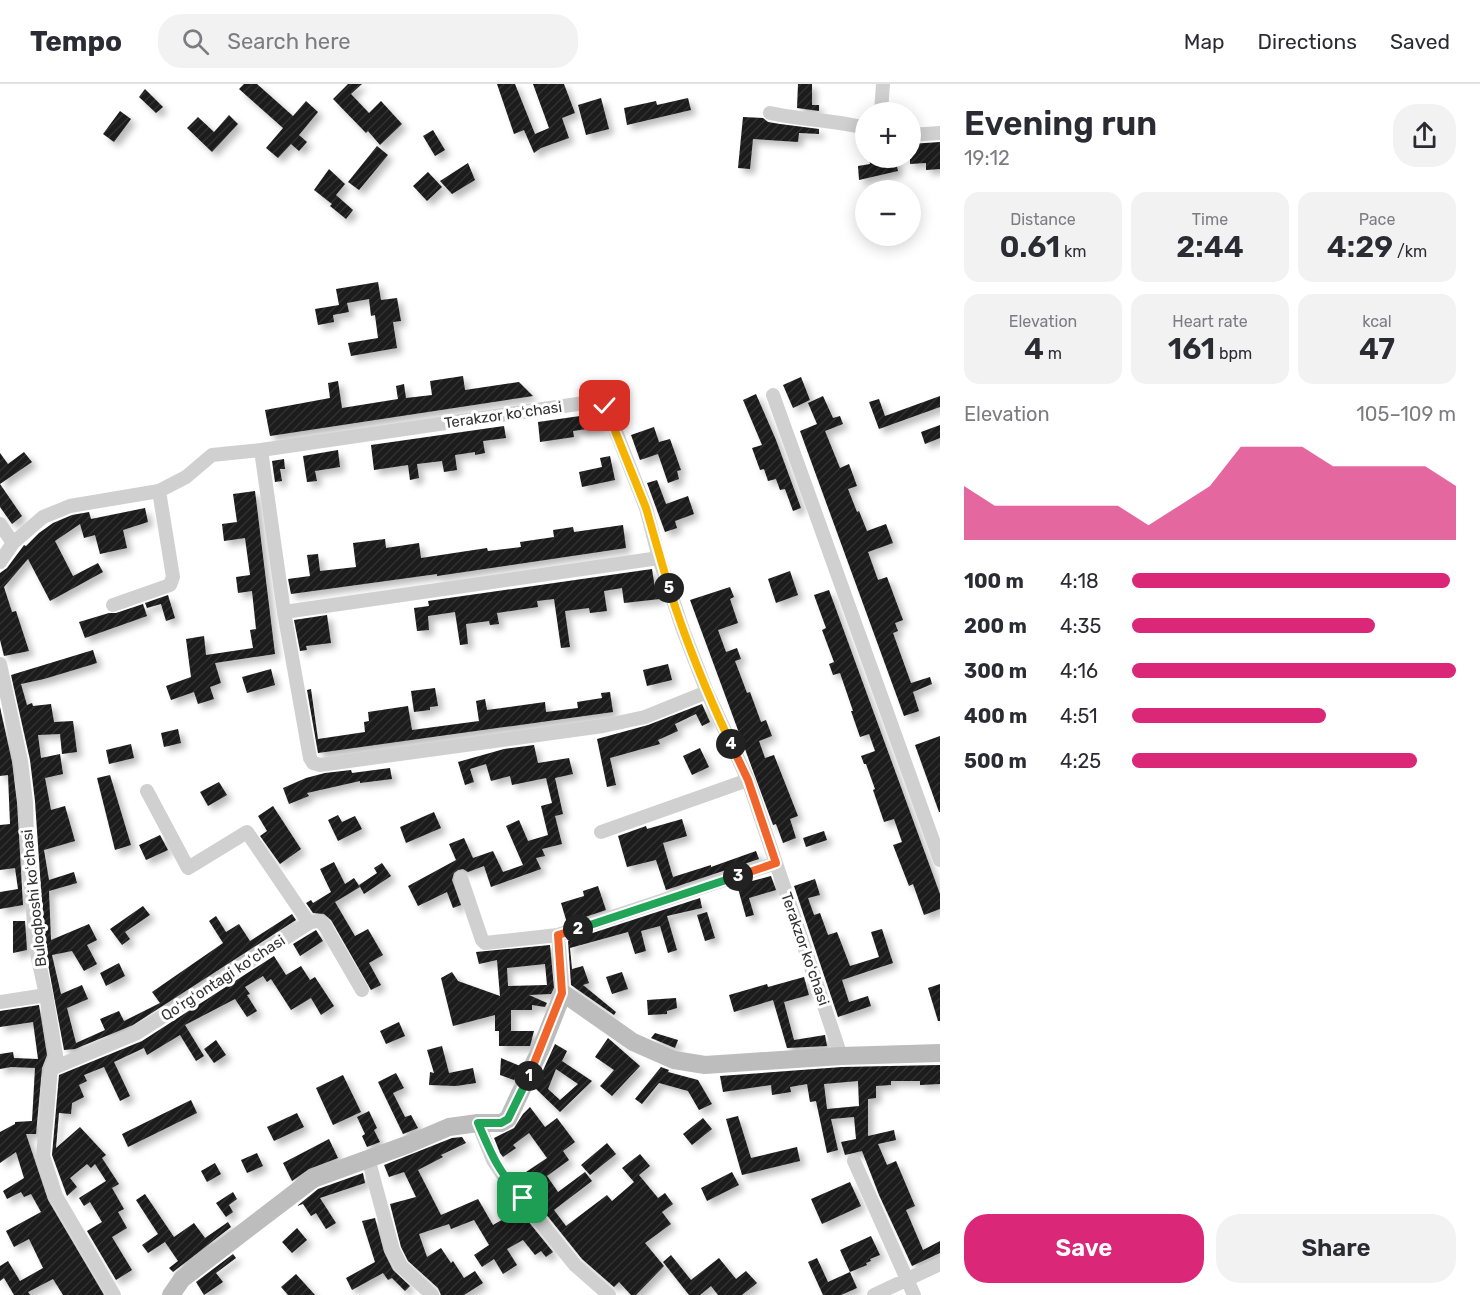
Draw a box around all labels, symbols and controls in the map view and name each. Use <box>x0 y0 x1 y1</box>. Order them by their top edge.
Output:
search box <box>158 14 578 68</box>
text: Tempo <box>30 25 122 58</box>
icon: search <box>179 25 212 58</box>
text: Search here <box>227 28 351 55</box>
text: Map <box>1184 29 1225 54</box>
text: Directions <box>1258 29 1357 54</box>
text: Saved <box>1390 29 1450 54</box>
map controls <box>855 102 921 246</box>
button: + <box>855 102 921 168</box>
text: Evening run <box>964 104 1157 143</box>
button: share <box>1393 104 1456 167</box>
text: 19:12 <box>964 146 1010 170</box>
button: − <box>855 180 921 246</box>
text: Distance <box>1010 210 1076 229</box>
text: Time <box>1192 210 1228 229</box>
text: Pace <box>1359 210 1395 229</box>
text: 0.61 <box>999 229 1060 265</box>
text: 2:44 <box>1176 229 1244 265</box>
text: 4:29 <box>1327 229 1393 265</box>
text: km <box>1060 242 1087 261</box>
text: /km <box>1393 242 1427 261</box>
text: Elevation <box>1009 312 1077 331</box>
text: Heart rate <box>1172 312 1248 331</box>
text: kcal <box>1362 312 1392 331</box>
text: 4 <box>1024 331 1044 367</box>
text: 161 <box>1168 331 1215 367</box>
text: 47 <box>1359 331 1395 367</box>
text: m <box>1044 344 1062 363</box>
text: bpm <box>1215 344 1252 363</box>
pin <box>579 380 630 431</box>
icon: check <box>588 389 621 422</box>
street label: Terakzor koʻchasi <box>443 398 563 432</box>
text: Elevation <box>964 402 1050 426</box>
text: 105–109 m <box>1356 402 1456 426</box>
text: 100 m <box>964 569 1024 593</box>
text: 4:18 <box>1060 569 1099 593</box>
pin: 5 <box>654 573 684 603</box>
text: 5 <box>664 578 674 597</box>
text: 200 m <box>964 614 1027 638</box>
text: 4:35 <box>1060 614 1101 638</box>
text: 300 m <box>964 659 1027 683</box>
text: 4:16 <box>1060 659 1098 683</box>
text: 400 m <box>964 704 1027 728</box>
text: 4:51 <box>1060 704 1098 728</box>
pin: 4 <box>716 729 746 759</box>
text: 4 <box>726 734 736 753</box>
text: 500 m <box>964 749 1027 773</box>
text: 4:25 <box>1060 749 1101 773</box>
street label: Buloqboshi koʻchasi <box>18 828 50 968</box>
pin: 3 <box>723 861 753 891</box>
text: 3 <box>733 866 743 885</box>
street label: Terakzor koʻchasi <box>777 890 833 1008</box>
pin: 2 <box>563 914 593 944</box>
text: 2 <box>573 919 583 938</box>
street label: Qoʻrgʻontagi koʻchasi <box>158 931 288 1025</box>
pin: 1 <box>514 1061 544 1091</box>
text: 1 <box>525 1066 533 1085</box>
pin <box>497 1172 548 1223</box>
icon: arrive <box>506 1181 539 1214</box>
button: Save <box>964 1214 1204 1283</box>
button: Share <box>1216 1214 1456 1283</box>

